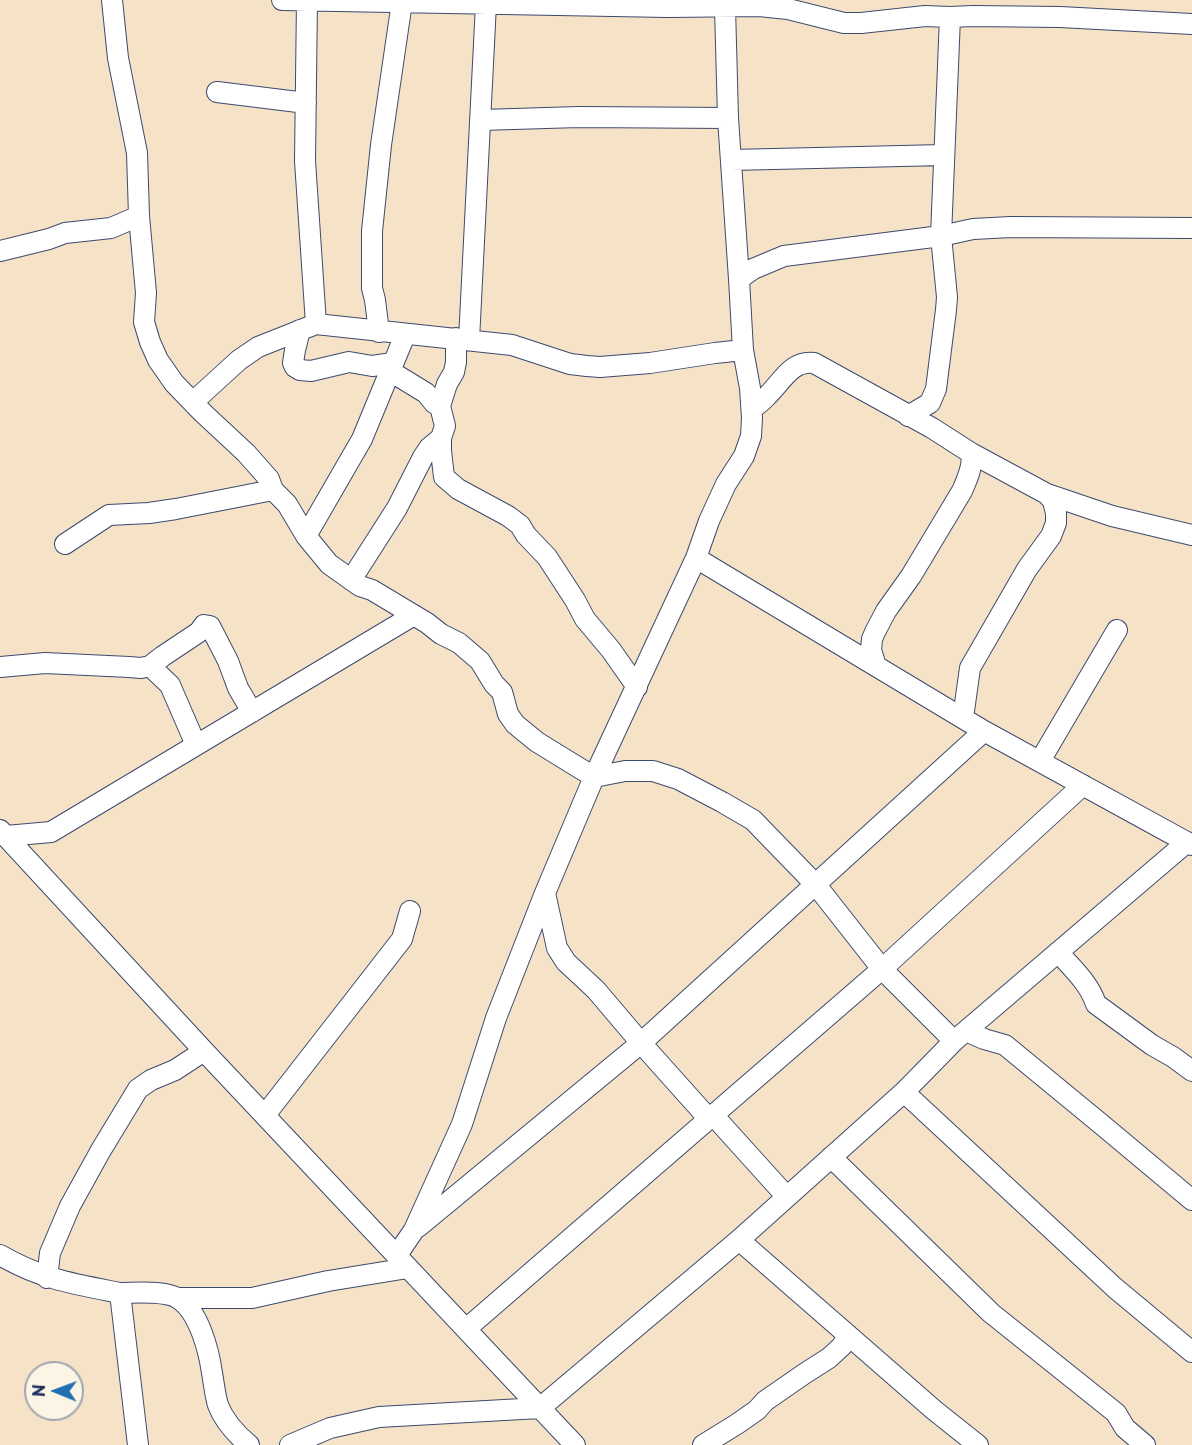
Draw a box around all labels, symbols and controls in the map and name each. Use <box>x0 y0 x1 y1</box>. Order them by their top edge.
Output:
north arrow <box>24 1361 84 1421</box>
text: N <box>26 1384 50 1397</box>

